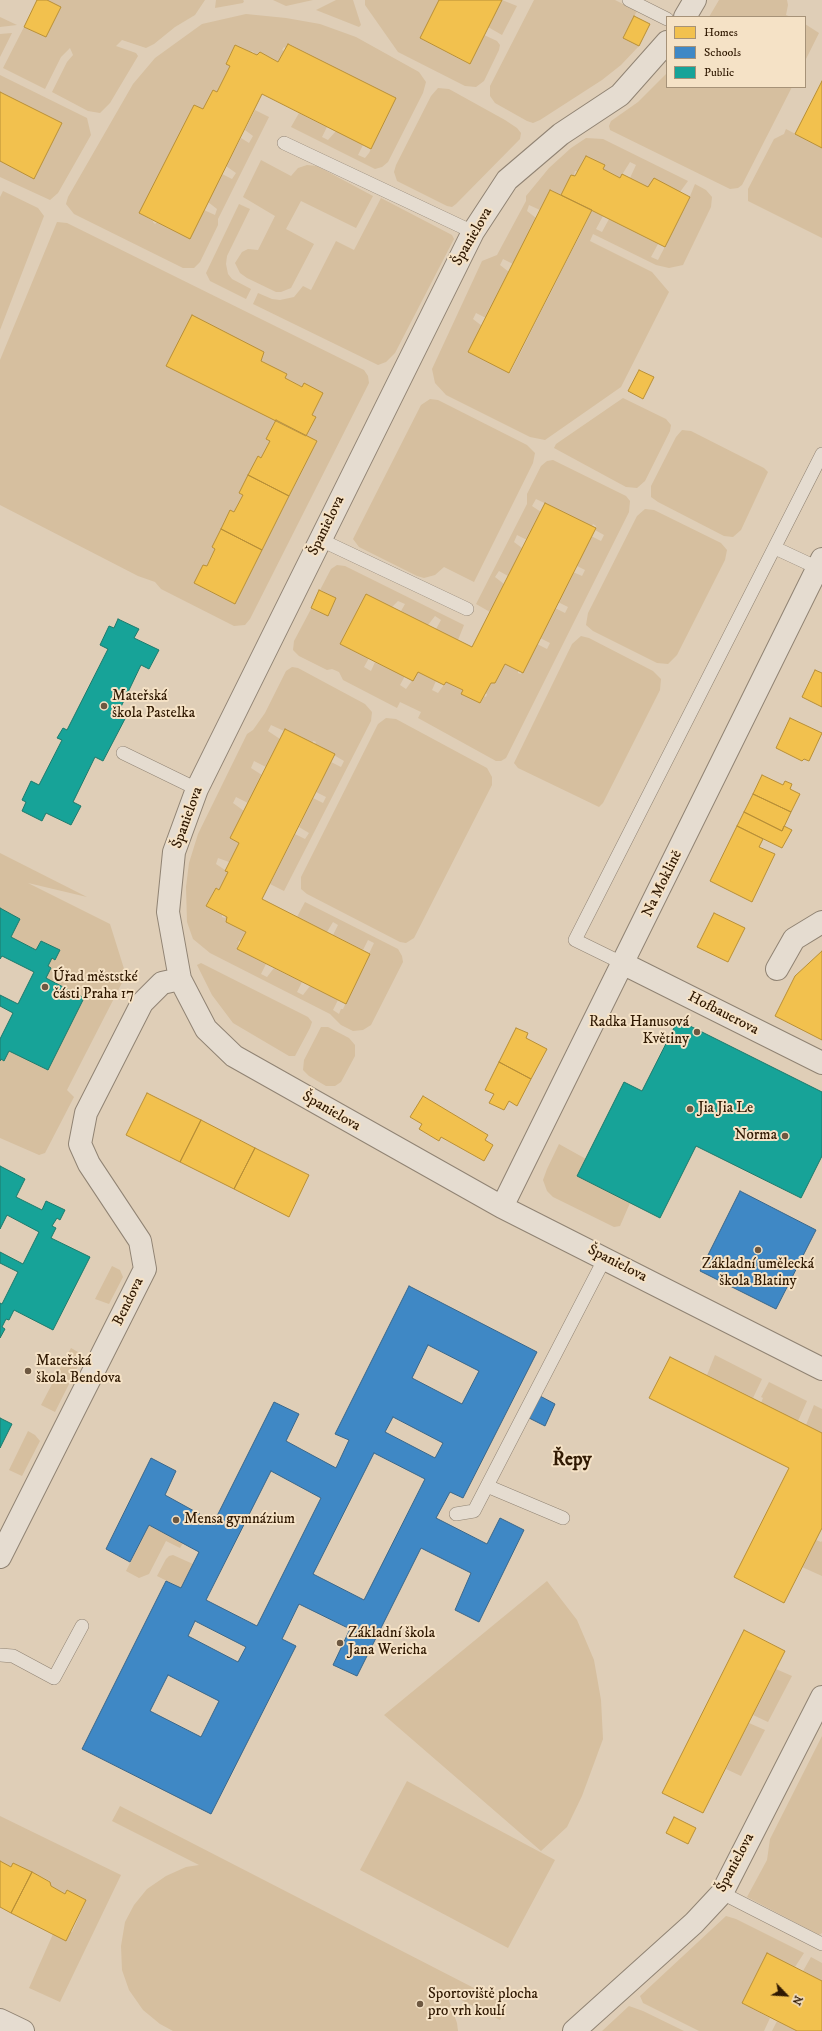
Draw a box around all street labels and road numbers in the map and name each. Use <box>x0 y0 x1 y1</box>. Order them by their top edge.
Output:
street label: Španielova <box>449 205 497 269</box>
street label: Španielova <box>305 493 349 559</box>
street label: Španielova <box>169 785 207 851</box>
street label: Na Moklině <box>639 848 687 920</box>
street label: Hofbauerova <box>685 988 761 1040</box>
street label: Španielova <box>299 1088 363 1136</box>
street label: Španielova <box>584 1241 650 1287</box>
street label: Bendova <box>110 1275 148 1329</box>
street label: Španielova <box>713 1830 759 1896</box>

